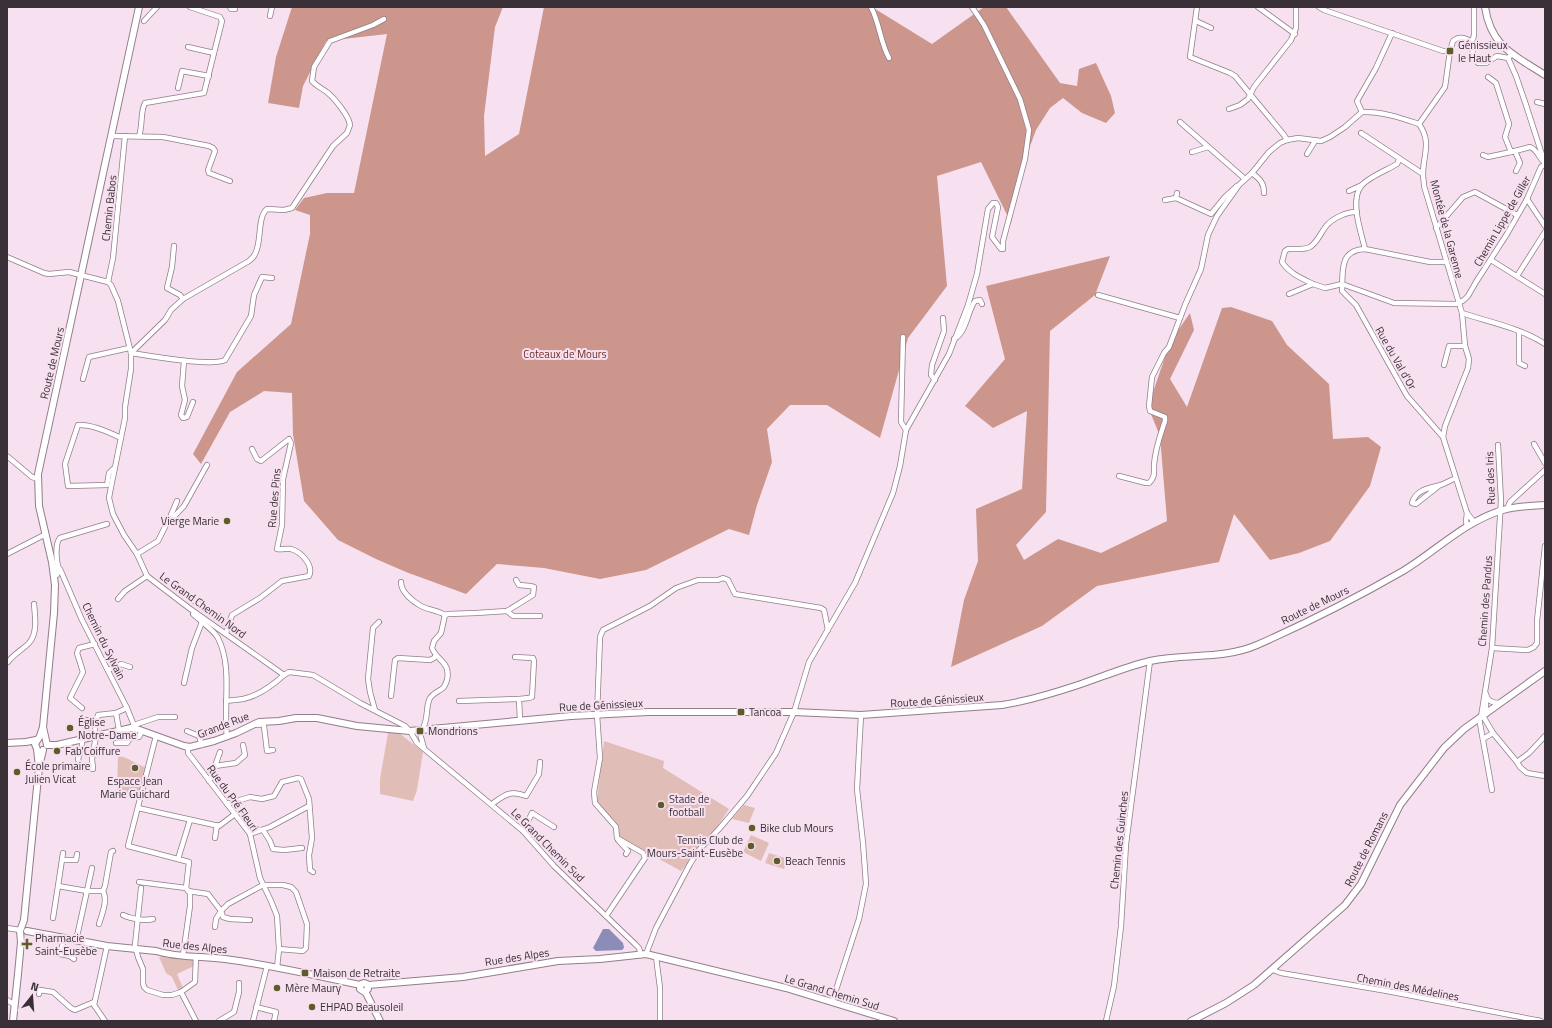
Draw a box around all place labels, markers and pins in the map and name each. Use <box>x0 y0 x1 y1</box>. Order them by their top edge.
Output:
place label: Génissieux le Haut <box>1458 37 1508 66</box>
marker: Génissieux le Haut <box>1445 46 1455 56</box>
place label: Vierge Marie <box>161 513 219 529</box>
marker: Vierge Marie <box>222 516 232 526</box>
place label: Tancoa <box>749 704 782 720</box>
marker: Tancoa <box>736 707 746 717</box>
place label: Église Notre-Dame <box>78 714 137 743</box>
marker: Église Notre-Dame <box>65 723 75 733</box>
place label: Mondrions <box>428 723 478 739</box>
marker: Mondrions <box>415 726 425 736</box>
place label: Fab'Coiffure <box>65 743 121 759</box>
marker: Fab'Coiffure <box>52 746 62 756</box>
place label: École primaire Julien Vicat <box>25 758 91 787</box>
marker: Espace Jean Marie Guichard <box>130 763 140 773</box>
marker: École primaire Julien Vicat <box>12 767 22 777</box>
place label: Espace Jean Marie Guichard <box>100 773 170 802</box>
place label: Stade de football <box>669 791 710 820</box>
marker: Stade de football <box>656 800 666 810</box>
place label: Bike club Mours <box>760 820 833 836</box>
marker: Bike club Mours <box>747 823 757 833</box>
place label: Tennis Club de Mours-Saint-Eusèbe <box>647 832 743 861</box>
marker: Tennis Club de Mours-Saint-Eusèbe <box>746 841 756 851</box>
place label: Beach Tennis <box>785 853 846 869</box>
marker: Beach Tennis <box>772 856 782 866</box>
place label: Pharmacie Saint-Eusèbe <box>35 930 97 959</box>
marker: Pharmacie Saint-Eusèbe <box>22 939 32 949</box>
place label: Maison de Retraite <box>313 965 401 981</box>
marker: Maison de Retraite <box>300 968 310 978</box>
place label: Mère Maury <box>285 980 342 996</box>
marker: Mère Maury <box>272 983 282 993</box>
place label: EHPAD Beausoleil <box>320 999 403 1015</box>
marker: EHPAD Beausoleil <box>307 1002 317 1012</box>

